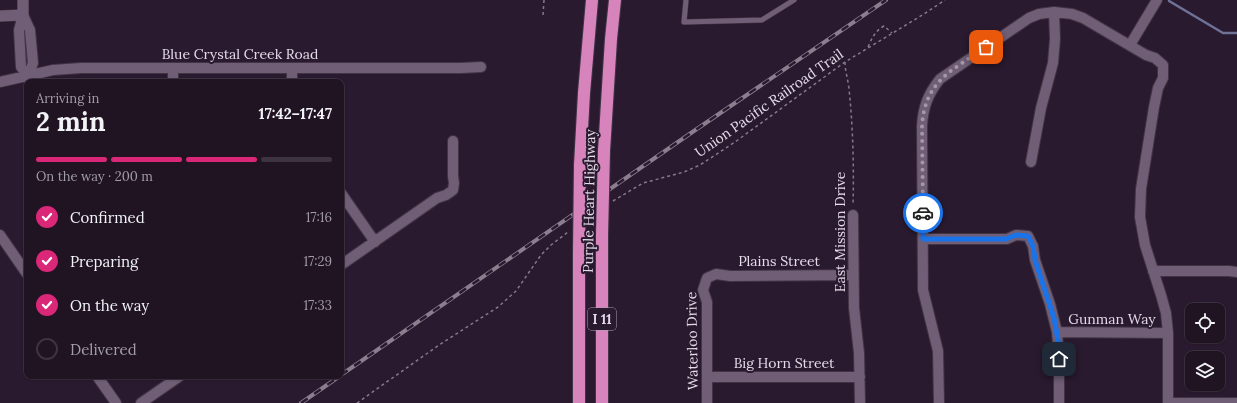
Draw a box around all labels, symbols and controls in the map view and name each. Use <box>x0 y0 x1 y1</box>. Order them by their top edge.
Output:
pin <box>969 30 1003 64</box>
icon: bag <box>975 36 997 58</box>
street label: Blue Crystal Creek Road <box>162 45 318 63</box>
street label: Union Pacific Railroad Trail <box>691 45 847 161</box>
text: Arriving in <box>36 90 99 107</box>
text: 17:42–17:47 <box>259 104 332 123</box>
text: 2 min <box>36 105 106 138</box>
street label: Purple Heart Highway <box>579 128 599 273</box>
text: On the way · 200 m <box>36 168 153 185</box>
street label: East Mission Drive <box>831 171 849 292</box>
courier <box>903 193 943 233</box>
icon: car <box>912 202 934 224</box>
icon: check <box>36 206 58 228</box>
text: Confirmed <box>70 208 145 227</box>
text: 17:16 <box>306 209 332 226</box>
icon: check <box>36 250 58 272</box>
text: Preparing <box>70 252 138 271</box>
street label: Plains Street <box>738 252 820 270</box>
text: 17:29 <box>304 253 332 270</box>
street label: Waterloo Drive <box>682 291 702 390</box>
icon: check <box>36 294 58 316</box>
text: On the way <box>70 296 149 315</box>
text: 17:33 <box>304 297 332 314</box>
map controls <box>1185 303 1225 391</box>
button: locate <box>1185 303 1225 343</box>
road number: I 11 <box>588 308 616 330</box>
street label: Gunman Way <box>1068 310 1156 328</box>
text: Delivered <box>70 340 137 359</box>
pin <box>1042 342 1076 376</box>
icon: home <box>1048 348 1070 370</box>
button: layers <box>1185 351 1225 391</box>
street label: Big Horn Street <box>734 354 835 372</box>

